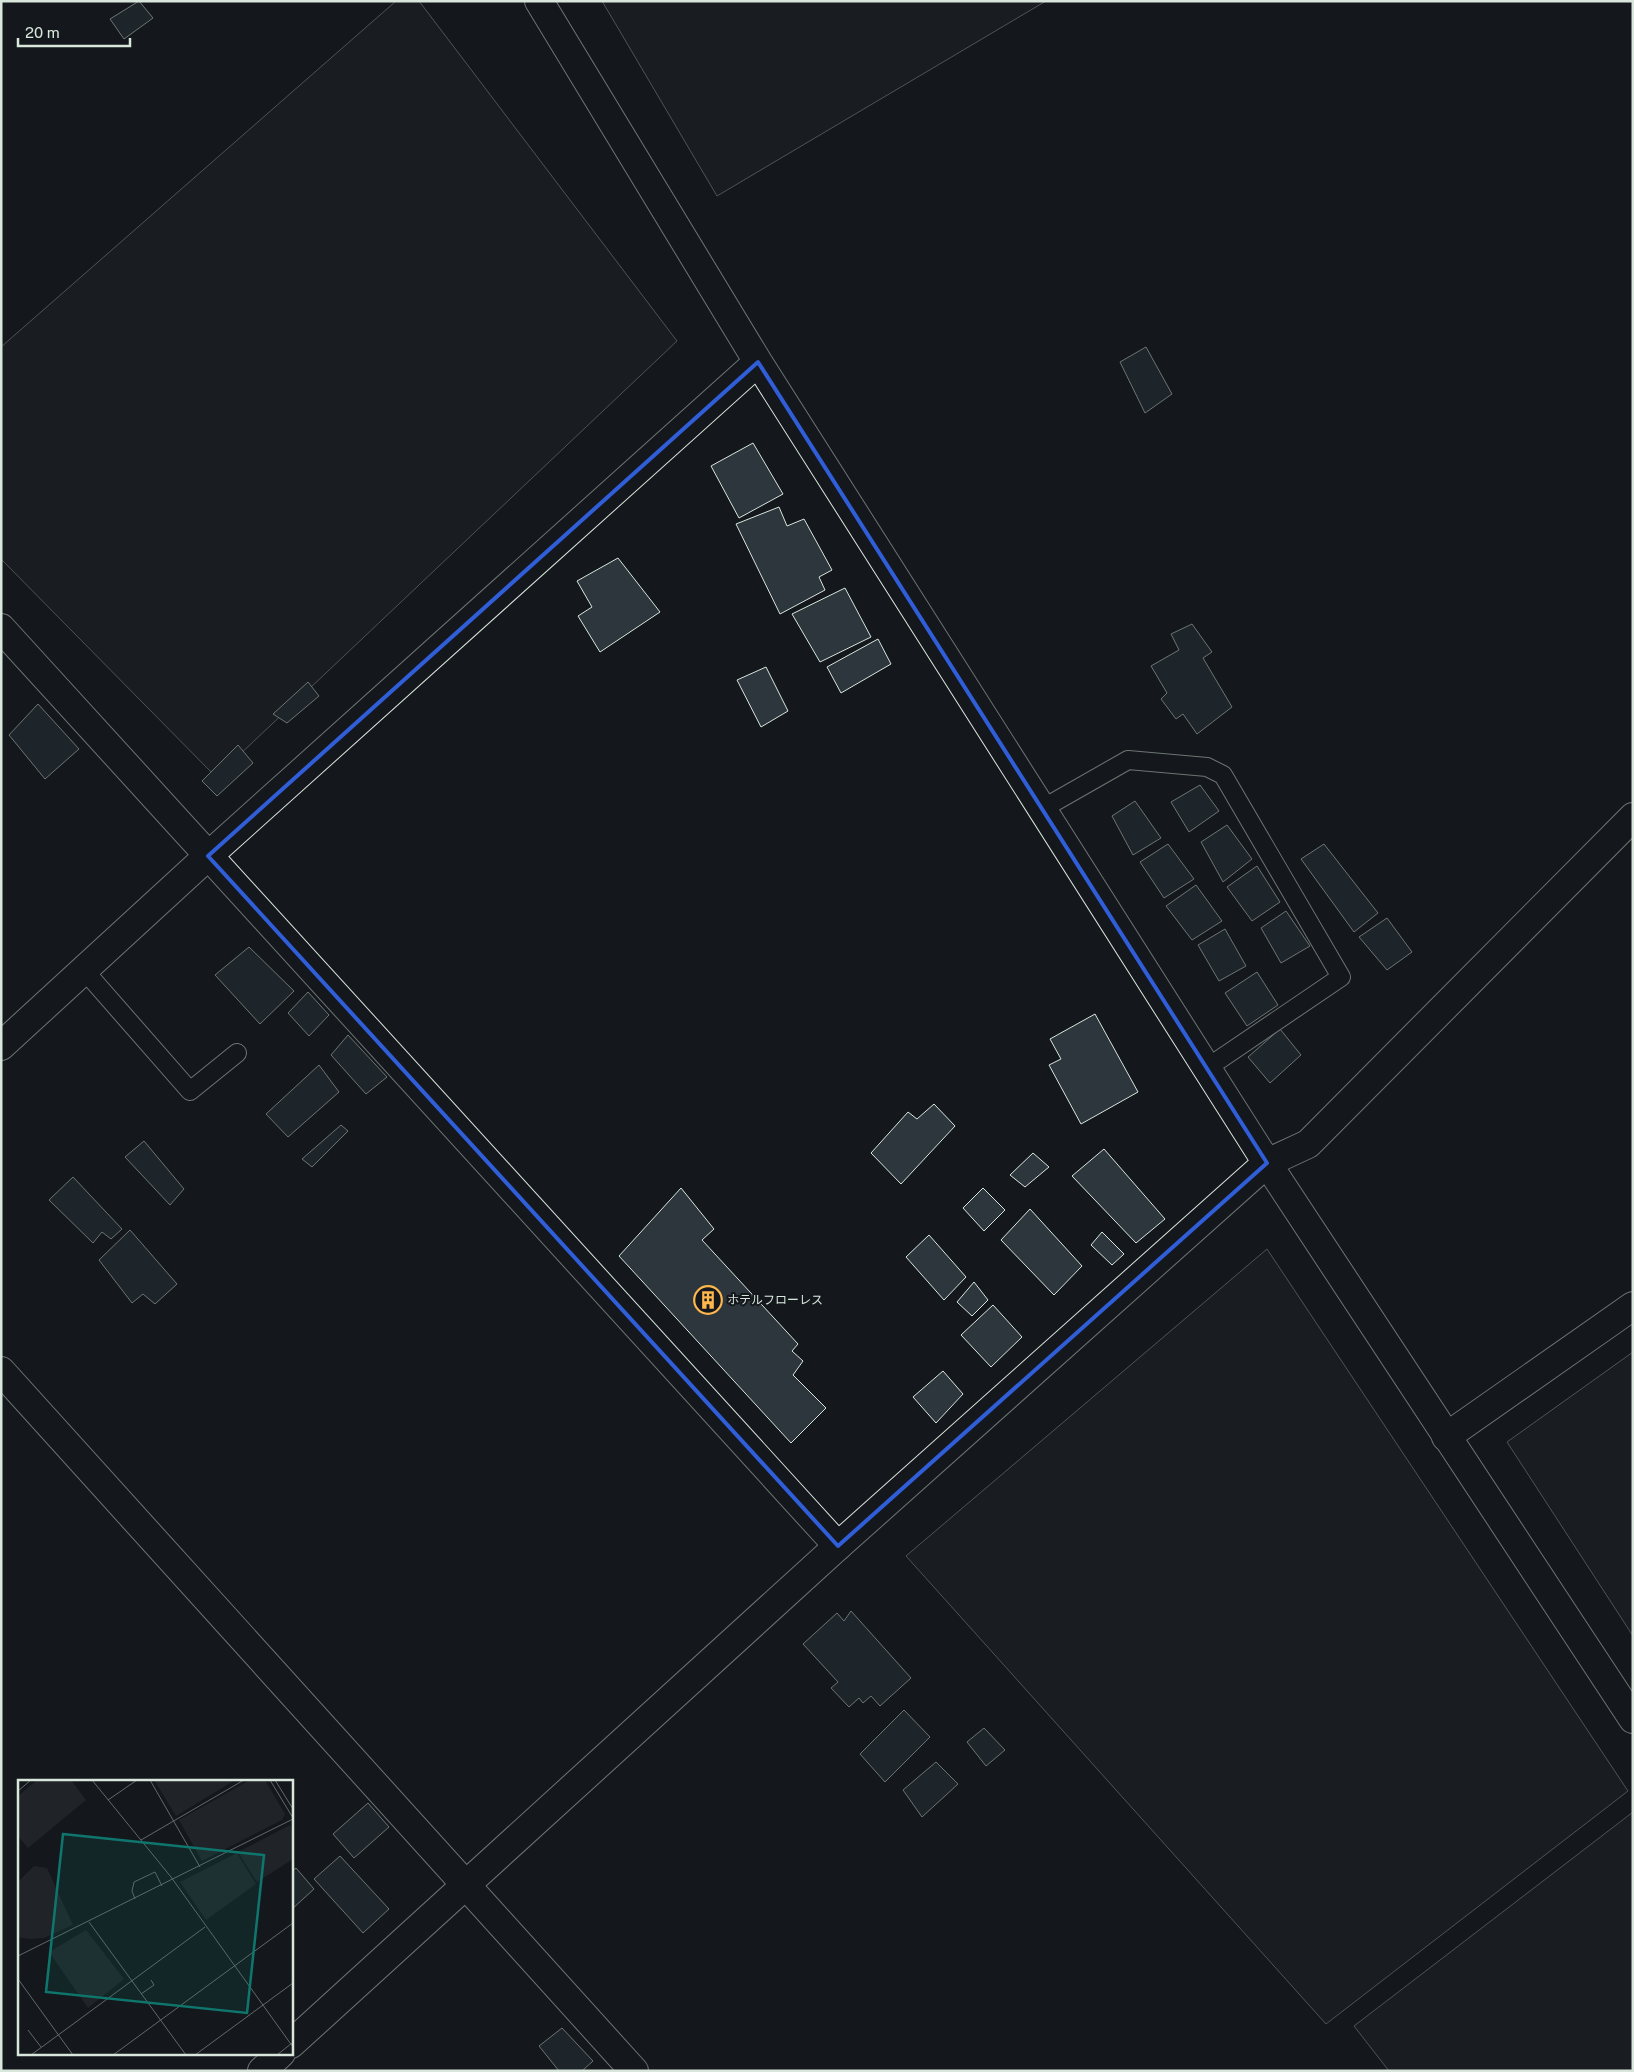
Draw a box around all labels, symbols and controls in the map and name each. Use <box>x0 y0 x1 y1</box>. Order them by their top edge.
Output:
scale bar <box>18 15 130 47</box>
text: 20 m <box>25 24 60 41</box>
building icon: ホテルフローレス <box>693 1285 723 1315</box>
place label: ホテルフローレス <box>727 1293 823 1307</box>
inset map <box>18 1780 292 2054</box>

